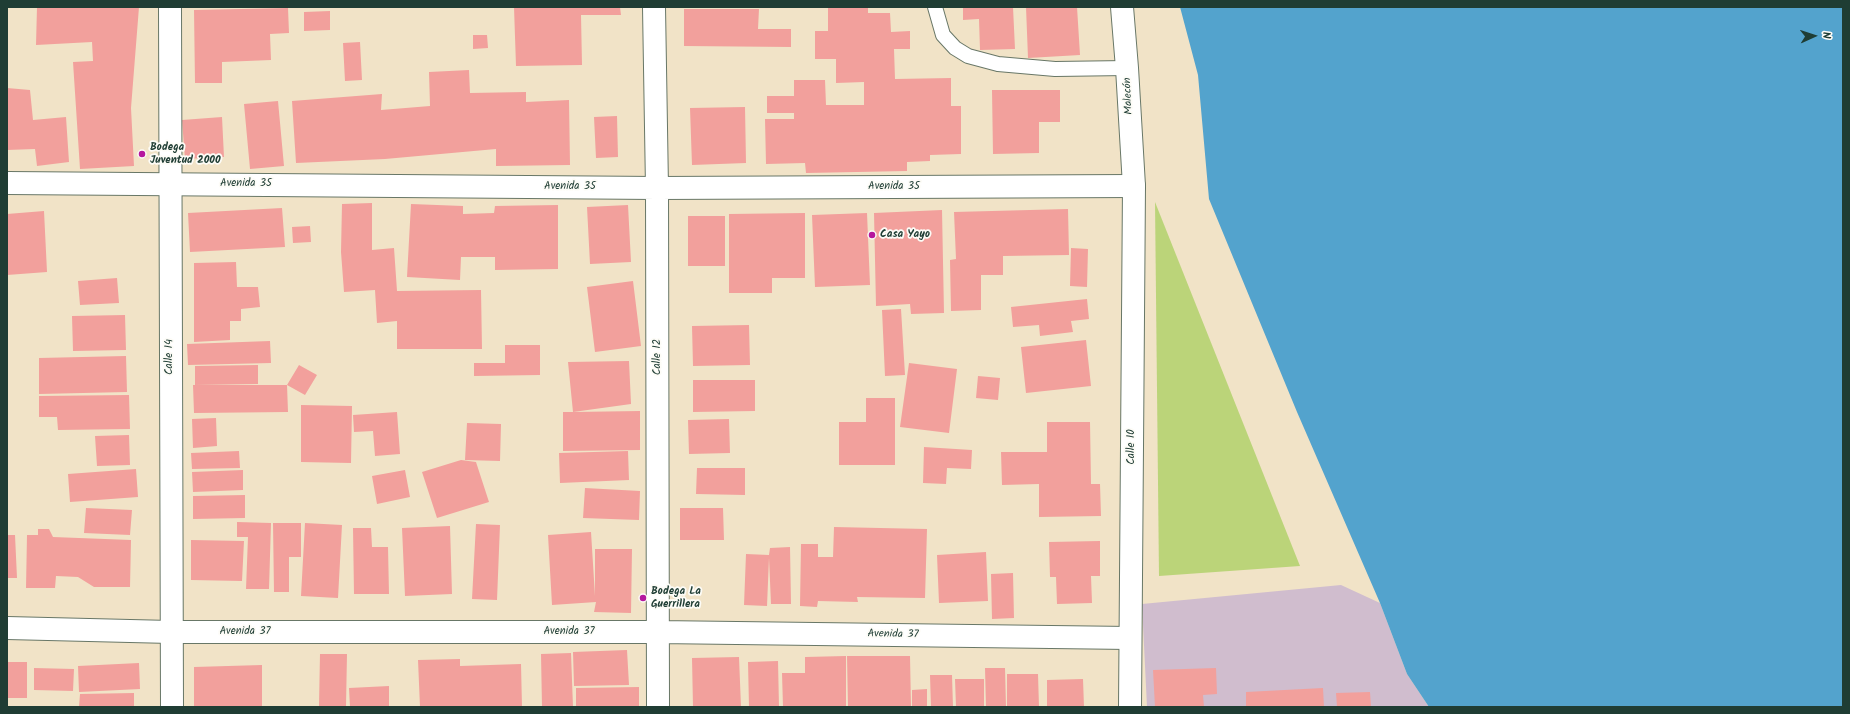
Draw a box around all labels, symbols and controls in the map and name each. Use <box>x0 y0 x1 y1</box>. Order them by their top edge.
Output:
north arrow <box>1794 16 1834 56</box>
text: N <box>1817 31 1835 39</box>
street label: Malecón <box>1121 77 1137 115</box>
place label: Bodega Juventud 2000 <box>150 141 221 167</box>
marker: Bodega Juventud 2000 <box>137 149 147 159</box>
street label: Avenida 35 <box>220 177 272 191</box>
street label: Avenida 35 <box>544 180 596 194</box>
street label: Avenida 35 <box>868 180 920 194</box>
place label: Casa Yayo <box>880 228 930 242</box>
marker: Casa Yayo <box>867 230 877 240</box>
street label: Calle 14 <box>163 339 177 375</box>
street label: Calle 12 <box>651 339 665 375</box>
street label: Calle 10 <box>1125 429 1139 465</box>
place label: Bodega La Guerrillera <box>651 585 701 611</box>
marker: Bodega La Guerrillera <box>638 593 648 603</box>
street label: Avenida 37 <box>219 625 271 639</box>
street label: Avenida 37 <box>543 625 595 639</box>
street label: Avenida 37 <box>867 628 919 642</box>

